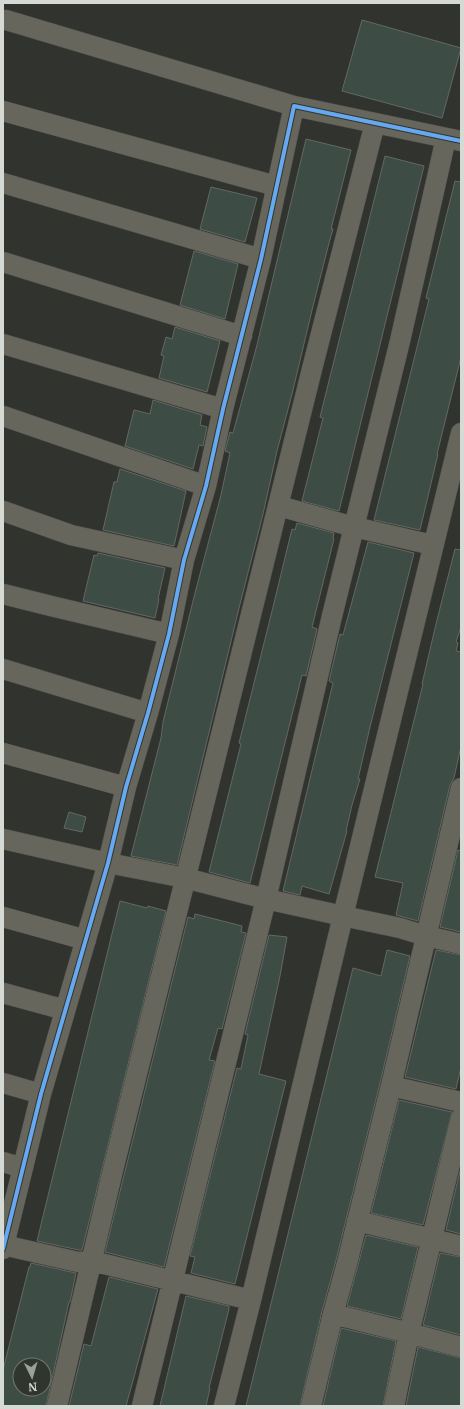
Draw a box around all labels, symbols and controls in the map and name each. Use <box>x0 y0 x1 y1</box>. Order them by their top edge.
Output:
north arrow <box>12 1357 52 1397</box>
text: N <box>28 1380 38 1394</box>

